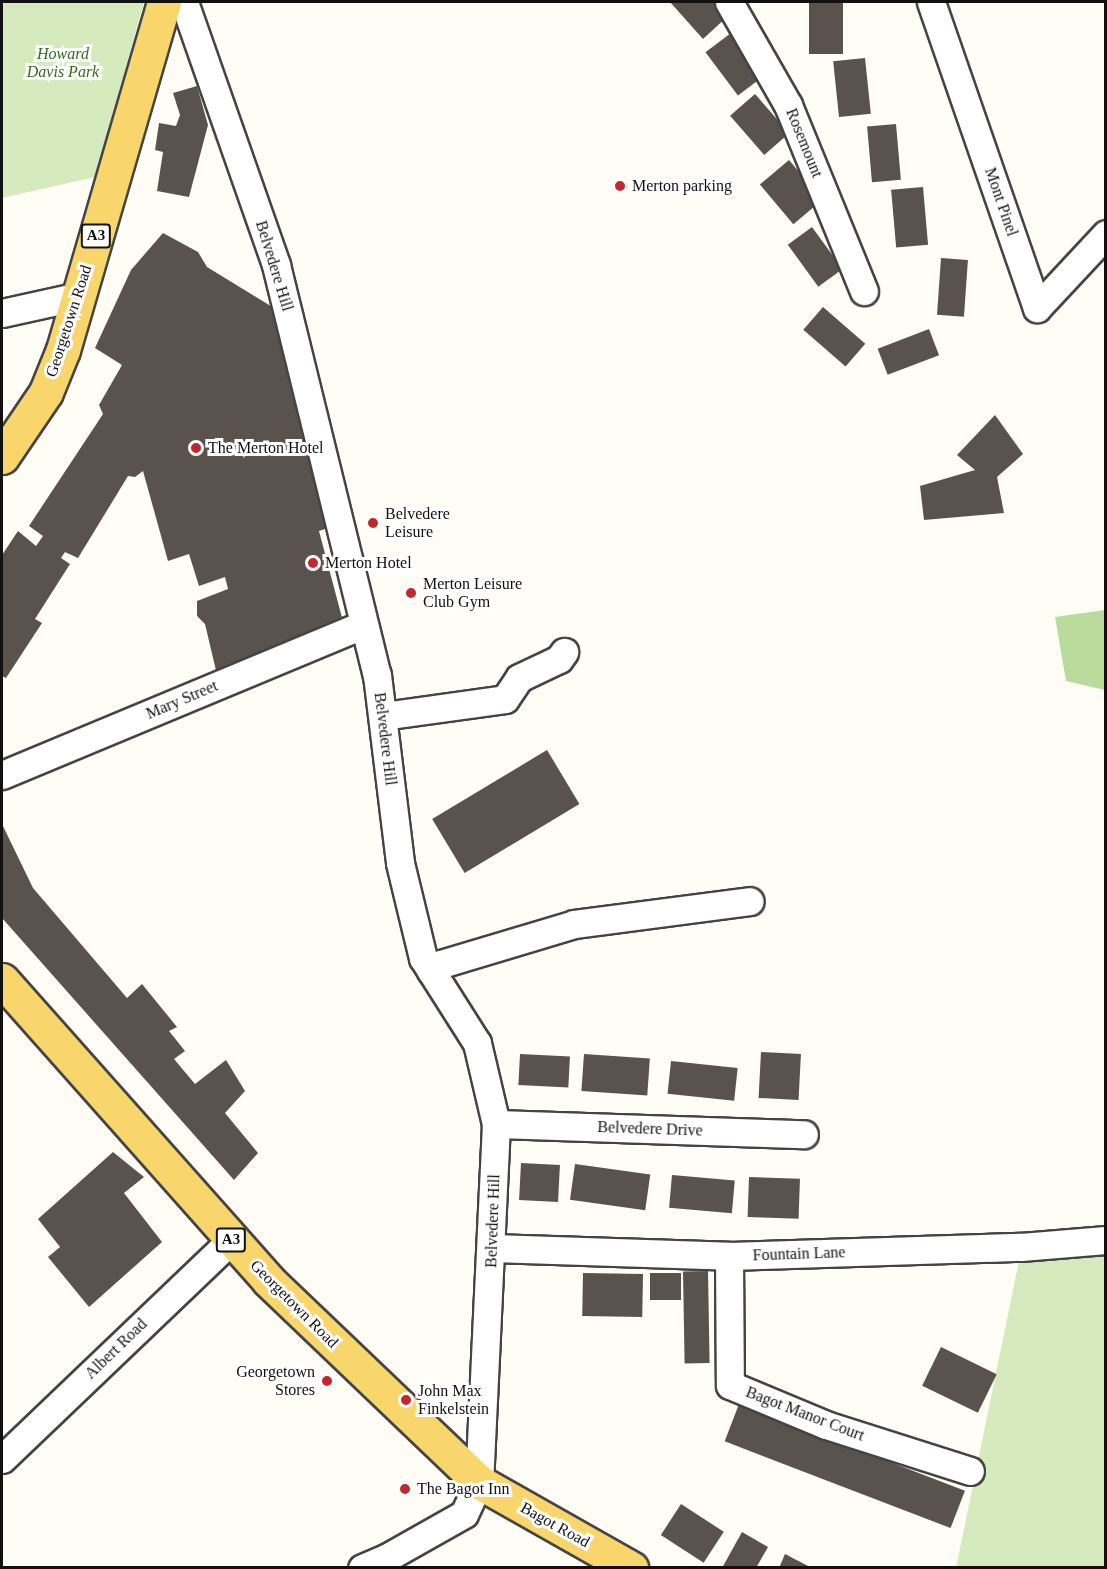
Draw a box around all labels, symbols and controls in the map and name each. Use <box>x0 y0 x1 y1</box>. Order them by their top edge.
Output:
park label: Howard Davis Park <box>27 44 99 82</box>
street label: Rosemount <box>781 106 827 180</box>
street label: Mont Pinel <box>980 165 1022 239</box>
place label: Merton parking <box>632 176 732 196</box>
marker: Merton parking <box>613 179 627 193</box>
street label: Belvedere Hill <box>251 218 297 314</box>
road number: A3 <box>80 224 112 248</box>
street label: Georgetown Road <box>42 263 96 379</box>
place label: The Merton Hotel <box>208 438 324 458</box>
marker: The Merton Hotel <box>189 441 203 455</box>
place label: Belvedere Leisure <box>385 504 450 542</box>
marker: Belvedere Leisure <box>366 516 380 530</box>
place label: Merton Hotel <box>325 553 412 573</box>
marker: Merton Hotel <box>306 556 320 570</box>
place label: Merton Leisure Club Gym <box>423 574 522 612</box>
marker: Merton Leisure Club Gym <box>404 586 418 600</box>
street label: Mary Street <box>143 676 221 724</box>
street label: Belvedere Hill <box>370 691 400 787</box>
street label: Belvedere Drive <box>597 1118 703 1140</box>
street label: Belvedere Hill <box>482 1174 504 1268</box>
road number: A3 <box>214 1228 248 1252</box>
street label: Fountain Lane <box>752 1243 846 1265</box>
street label: Georgetown Road <box>246 1256 342 1352</box>
street label: Albert Road <box>81 1315 151 1383</box>
place label: Georgetown Stores <box>236 1362 315 1400</box>
marker: Georgetown Stores <box>320 1374 334 1388</box>
place label: John Max Finkelstein <box>418 1381 489 1419</box>
street label: Bagot Manor Court <box>743 1383 867 1445</box>
marker: John Max Finkelstein <box>399 1393 413 1407</box>
place label: The Bagot Inn <box>417 1479 509 1499</box>
marker: The Bagot Inn <box>398 1482 412 1496</box>
street label: Bagot Road <box>517 1498 593 1552</box>

